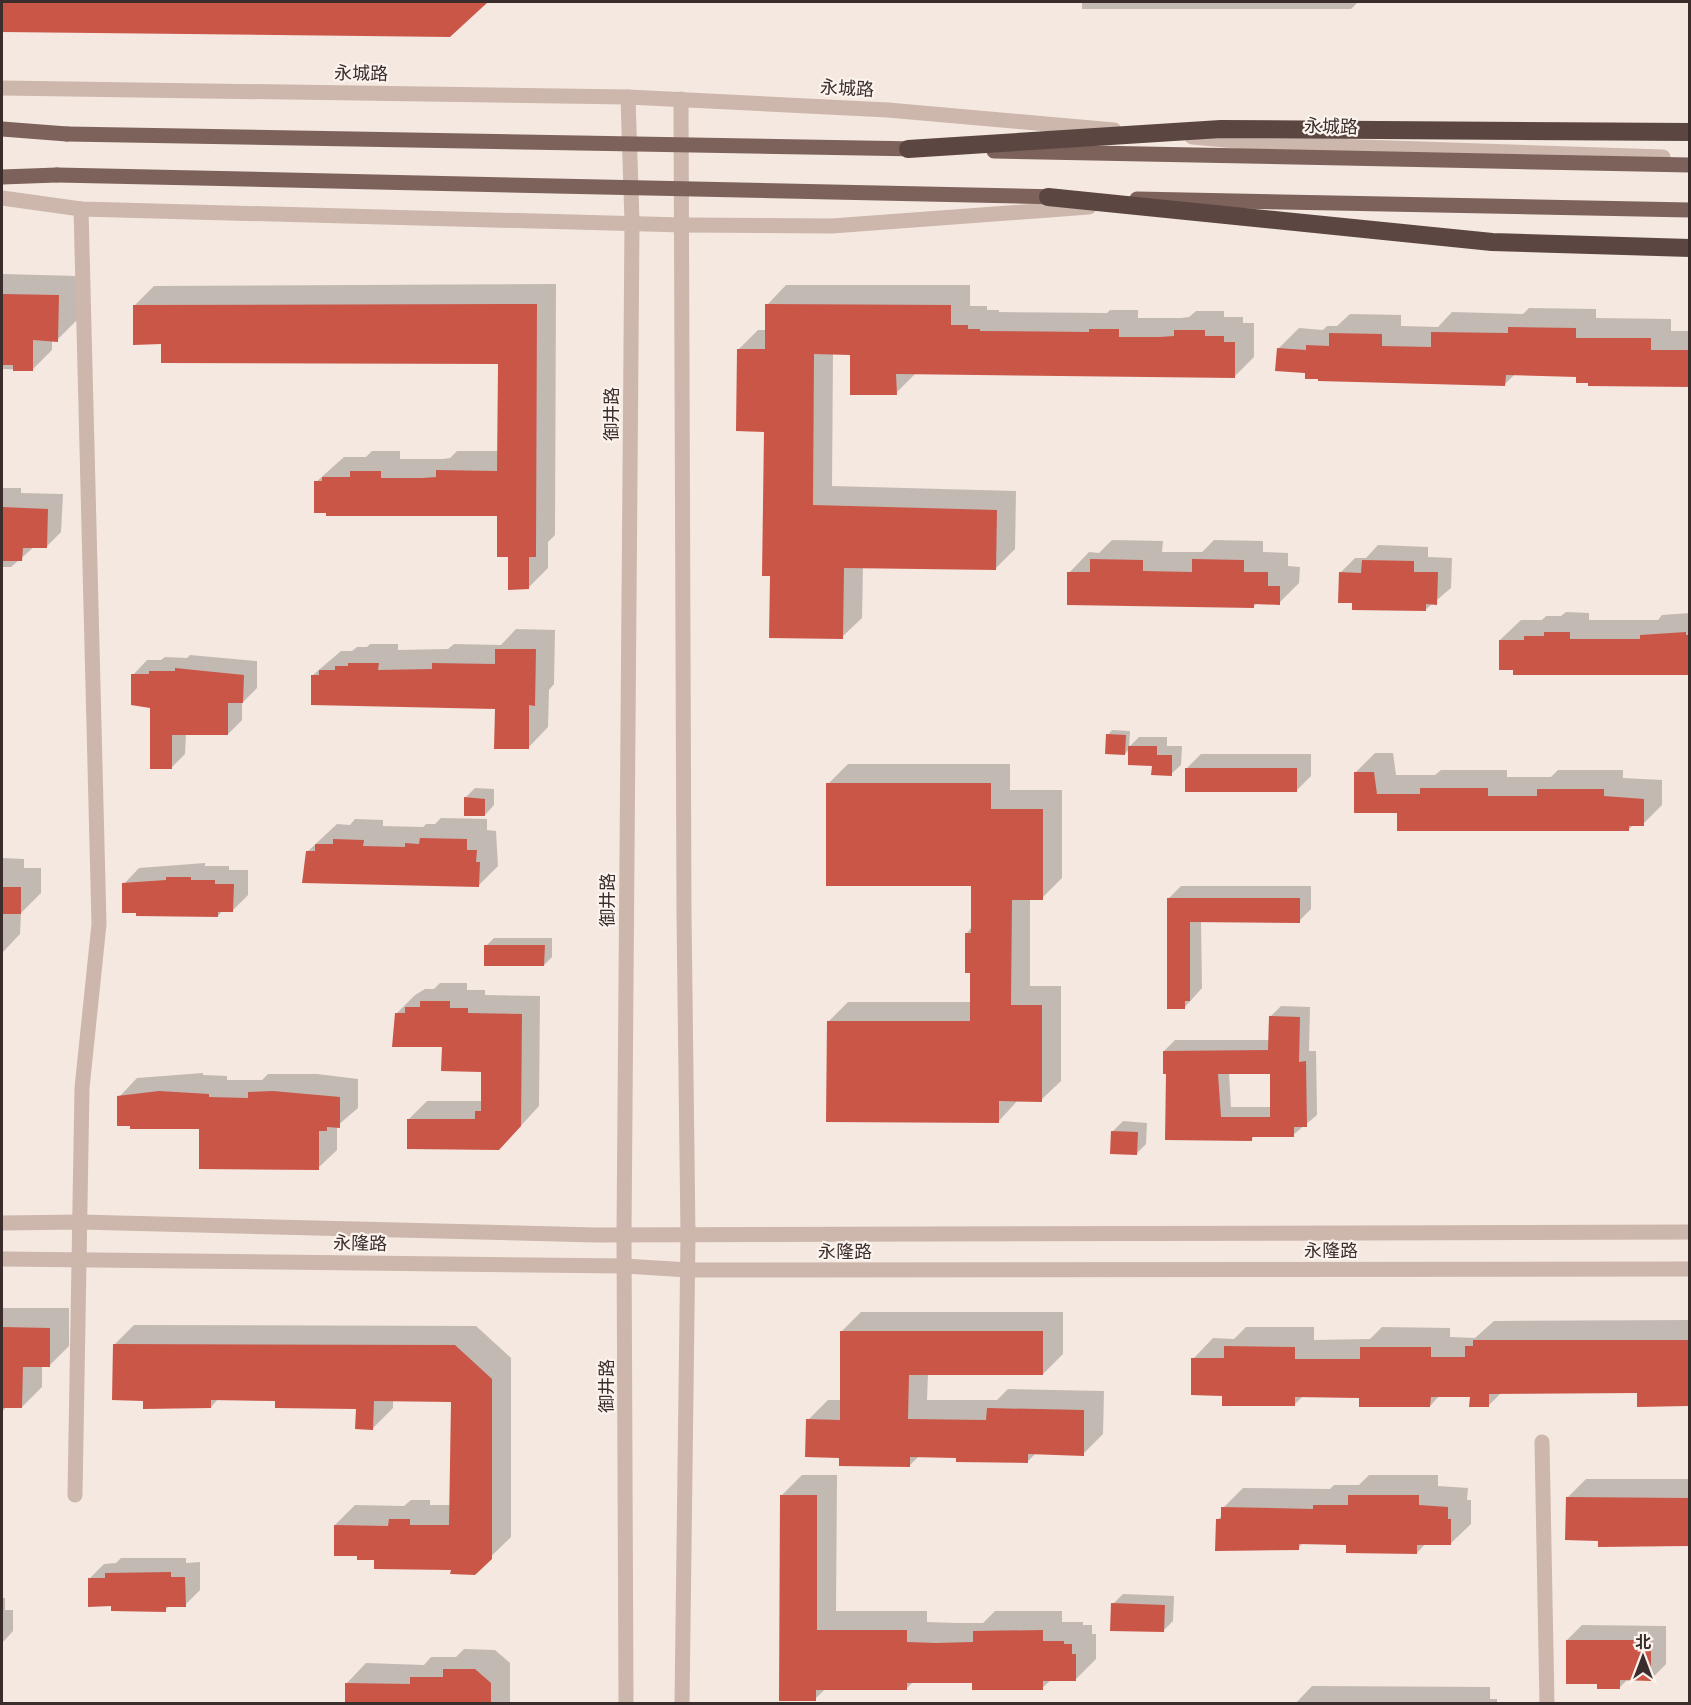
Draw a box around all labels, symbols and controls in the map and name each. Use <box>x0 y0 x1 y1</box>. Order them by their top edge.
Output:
street label: 永城路 <box>334 61 388 85</box>
street label: 永城路 <box>819 75 875 101</box>
street label: 永城路 <box>1304 114 1358 138</box>
street label: 御井路 <box>600 387 623 441</box>
street label: 御井路 <box>596 873 619 927</box>
street label: 永隆路 <box>333 1231 387 1255</box>
street label: 永隆路 <box>1304 1239 1358 1262</box>
street label: 永隆路 <box>818 1240 872 1263</box>
street label: 御井路 <box>595 1359 618 1413</box>
north arrow <box>1613 1627 1673 1687</box>
text: 北 <box>1635 1632 1651 1653</box>

